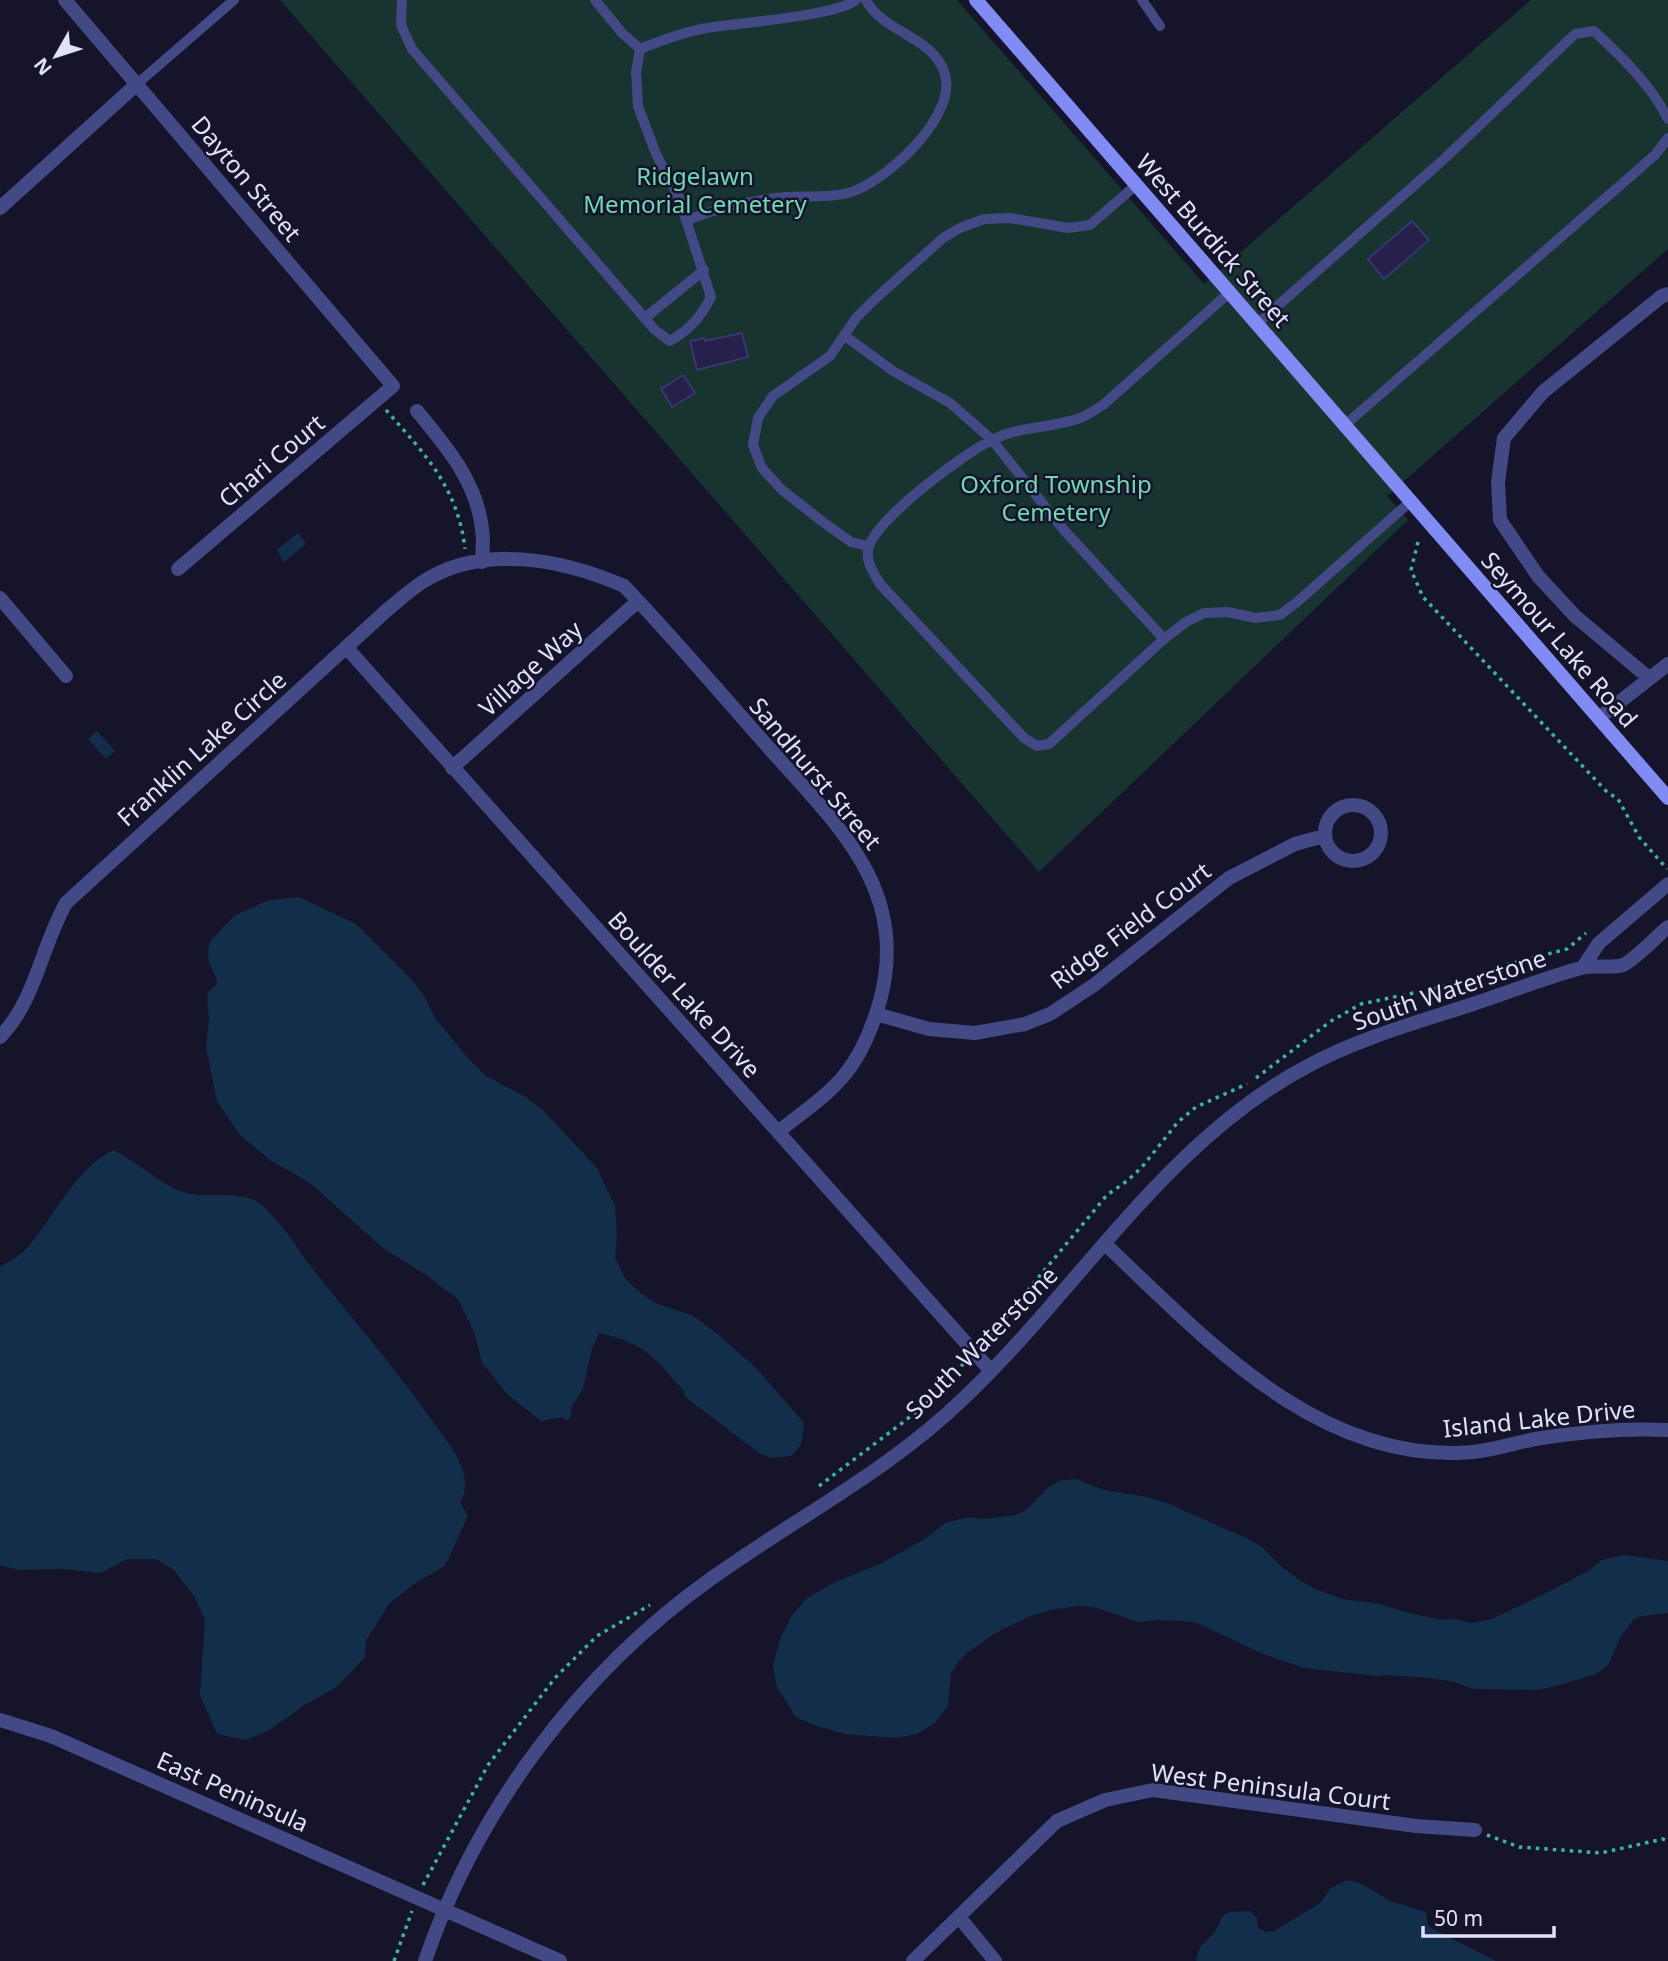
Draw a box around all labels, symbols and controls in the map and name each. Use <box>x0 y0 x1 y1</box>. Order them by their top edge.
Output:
north arrow <box>21 21 91 91</box>
text: N <box>28 53 58 81</box>
street label: Dayton Street <box>185 108 310 248</box>
street label: West Burdick Street <box>1129 146 1299 334</box>
park label: Ridgelawn Memorial Cemetery <box>583 159 807 220</box>
street label: Chari Court <box>211 406 331 514</box>
park label: Oxford Township Cemetery <box>960 467 1152 528</box>
street label: Seymour Lake Road <box>1474 544 1646 734</box>
street label: Village Way <box>471 612 589 723</box>
street label: Franklin Lake Circle <box>109 663 293 833</box>
street label: Sandhurst Street <box>743 690 890 856</box>
street label: Ridge Field Court <box>1043 854 1217 996</box>
street label: Boulder Lake Drive <box>601 904 769 1084</box>
street label: South Waterstone <box>1348 940 1550 1038</box>
street label: South Waterstone <box>898 1259 1064 1425</box>
street label: Island Lake Drive <box>1441 1391 1637 1445</box>
street label: East Peninsula <box>152 1743 314 1839</box>
street label: West Peninsula Court <box>1149 1755 1393 1817</box>
scale bar <box>1423 1895 1554 1939</box>
text: 50 m <box>1434 1904 1483 1932</box>

